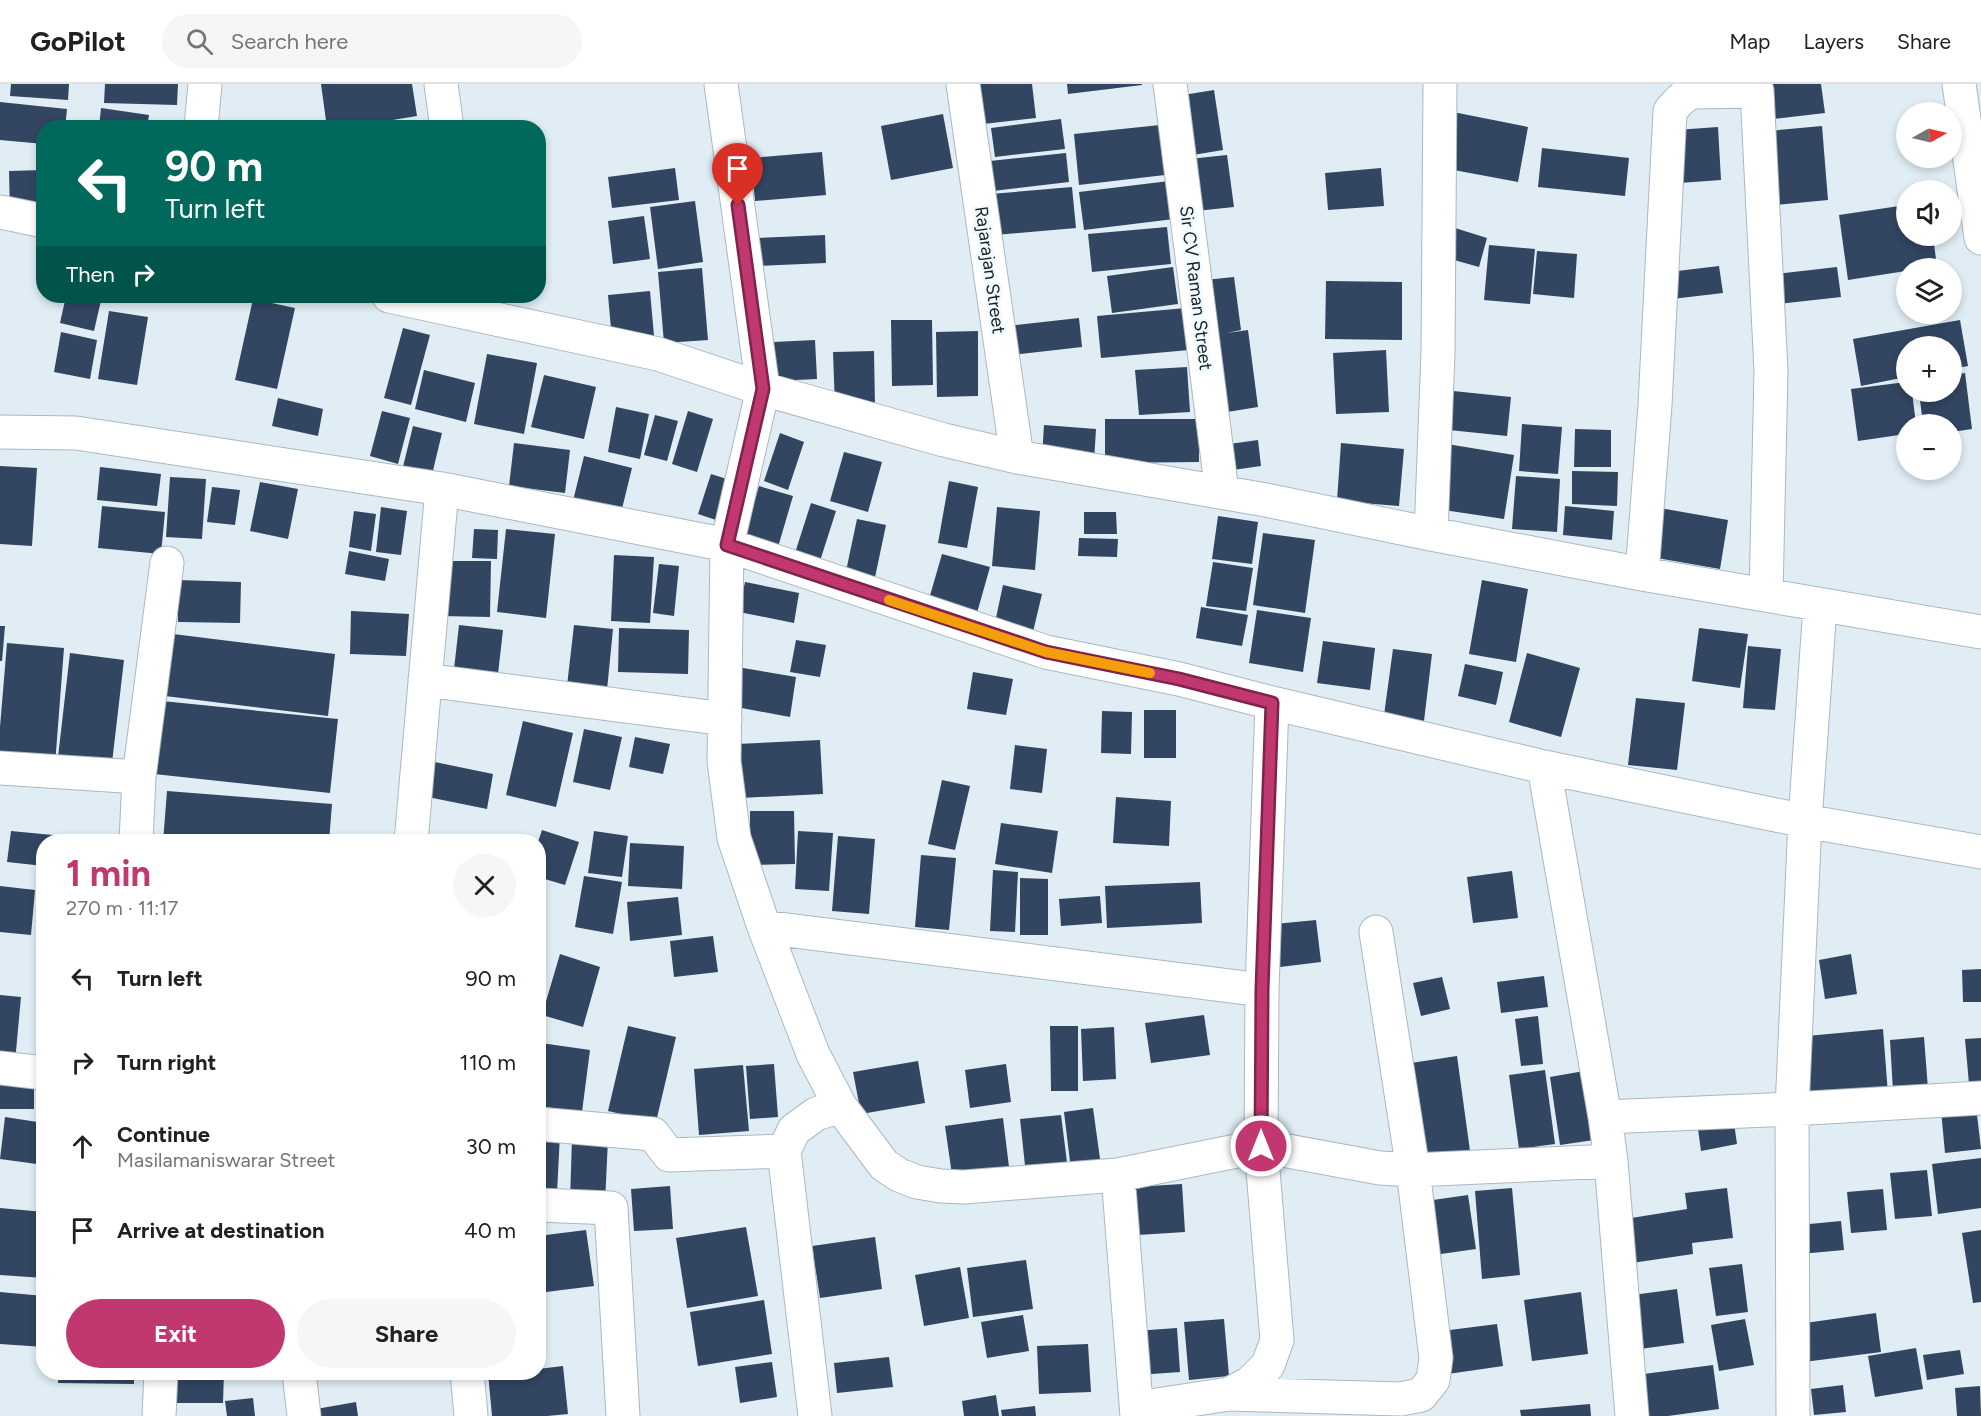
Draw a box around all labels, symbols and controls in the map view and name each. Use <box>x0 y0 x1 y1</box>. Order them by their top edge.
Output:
search box <box>162 14 582 68</box>
text: GoPilot <box>30 24 126 58</box>
icon: search <box>183 25 216 58</box>
text: Search here <box>231 28 348 55</box>
text: Map <box>1730 29 1770 54</box>
text: Layers <box>1803 29 1864 54</box>
text: Share <box>1897 29 1951 54</box>
north arrow <box>1896 102 1962 168</box>
map controls <box>1896 102 1962 480</box>
text: 90 m <box>165 141 263 192</box>
pin <box>712 143 763 205</box>
icon: left <box>66 144 144 222</box>
icon: arrive <box>721 152 754 185</box>
button: sound <box>1896 180 1962 246</box>
text: Turn left <box>165 192 265 225</box>
street label: Rajarajan Street <box>970 205 1010 335</box>
street label: Sir CV Raman Street <box>1175 205 1217 372</box>
icon: right <box>127 258 160 291</box>
button: layers <box>1896 258 1962 324</box>
text: Then <box>66 261 115 288</box>
button: + <box>1896 336 1962 402</box>
button: − <box>1896 414 1962 480</box>
text: 1 min <box>66 852 151 895</box>
button: close <box>453 854 516 917</box>
text: 270 m · 11:17 <box>66 896 178 920</box>
icon: left <box>66 962 99 995</box>
text: Turn left <box>117 965 203 992</box>
text: 90 m <box>465 965 516 992</box>
icon: right <box>66 1046 99 1079</box>
text: Turn right <box>117 1049 216 1076</box>
text: 110 m <box>460 1049 516 1076</box>
position arrow <box>1229 1114 1293 1178</box>
text: Continue <box>117 1121 210 1148</box>
icon: ahead <box>66 1130 99 1163</box>
text: 30 m <box>466 1133 516 1160</box>
text: Masilamaniswarar Street <box>117 1148 335 1172</box>
icon: arrive <box>66 1214 99 1247</box>
text: Arrive at destination <box>117 1217 325 1244</box>
text: 40 m <box>464 1217 516 1244</box>
button: Exit <box>66 1299 285 1368</box>
button: Share <box>297 1299 516 1368</box>

